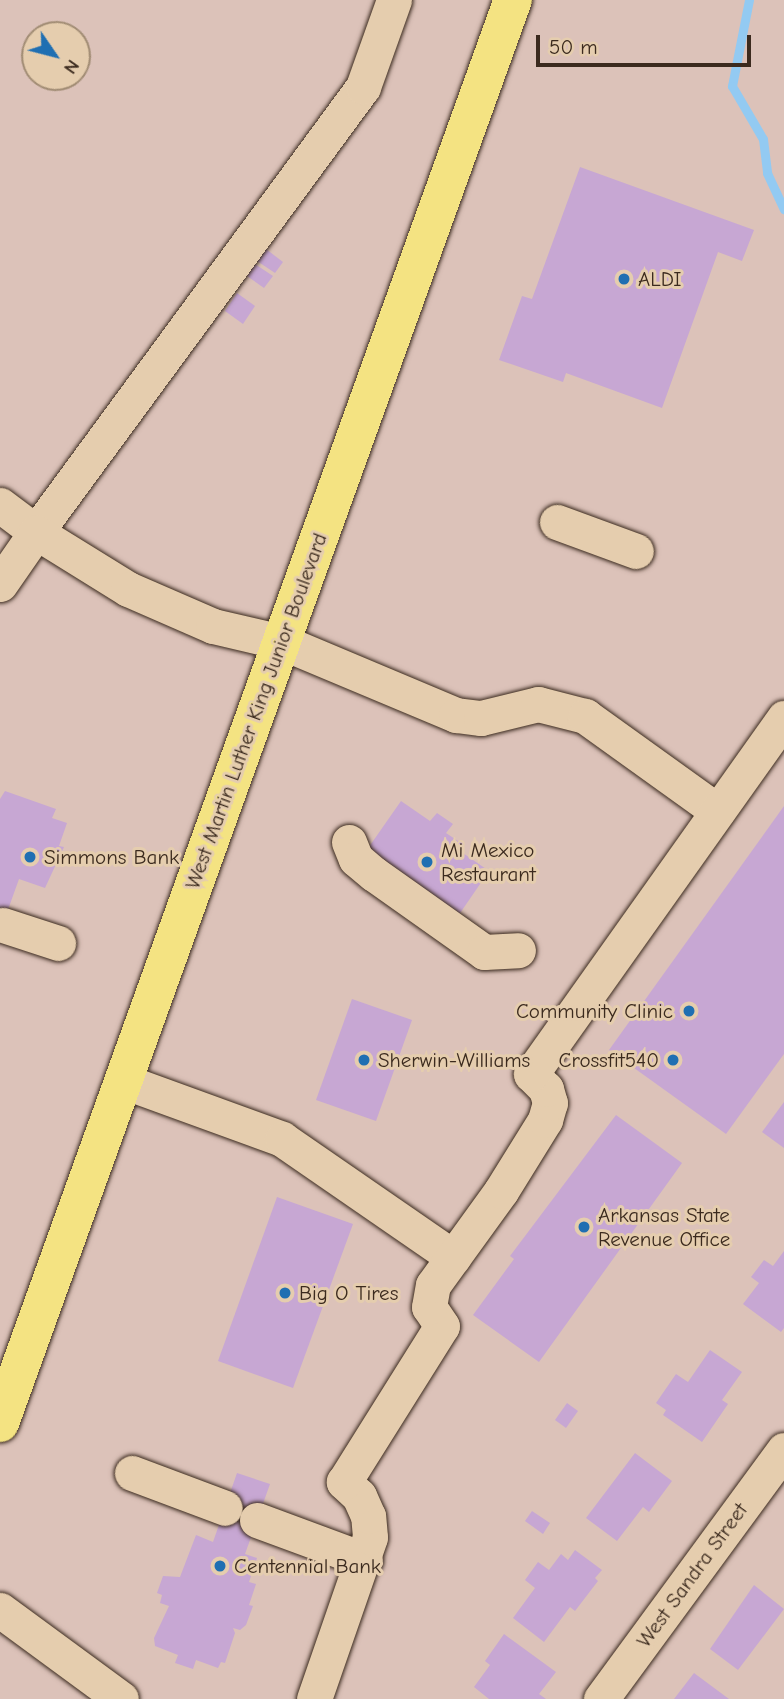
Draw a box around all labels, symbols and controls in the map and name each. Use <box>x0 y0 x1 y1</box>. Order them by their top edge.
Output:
north arrow <box>21 21 91 91</box>
scale bar <box>539 21 754 65</box>
text: 50 m <box>549 35 598 59</box>
text: N <box>59 56 84 78</box>
place label: ALDI <box>638 266 682 292</box>
marker: ALDI <box>616 271 632 287</box>
street label: West Martin Luther King Junior Boulevard <box>180 530 332 892</box>
place label: Mi Mexico Restaurant <box>441 837 536 887</box>
place label: Simmons Bank <box>44 844 179 870</box>
marker: Simmons Bank <box>22 849 38 865</box>
marker: Mi Mexico Restaurant <box>419 854 435 870</box>
place label: Community Clinic <box>516 998 673 1024</box>
marker: Community Clinic <box>679 1001 699 1021</box>
place label: Sherwin-Williams <box>378 1047 530 1073</box>
place label: Crossfit540 <box>559 1047 659 1073</box>
marker: Sherwin-Williams <box>356 1052 372 1068</box>
marker: Crossfit540 <box>665 1052 681 1068</box>
place label: Arkansas State Revenue Office <box>598 1202 730 1252</box>
marker: Arkansas State Revenue Office <box>576 1219 592 1235</box>
place label: Big O Tires <box>299 1280 398 1306</box>
marker: Big O Tires <box>277 1285 293 1301</box>
street label: West Sandra Street <box>631 1498 753 1652</box>
place label: Centennial Bank <box>234 1553 381 1579</box>
marker: Centennial Bank <box>212 1558 228 1574</box>

